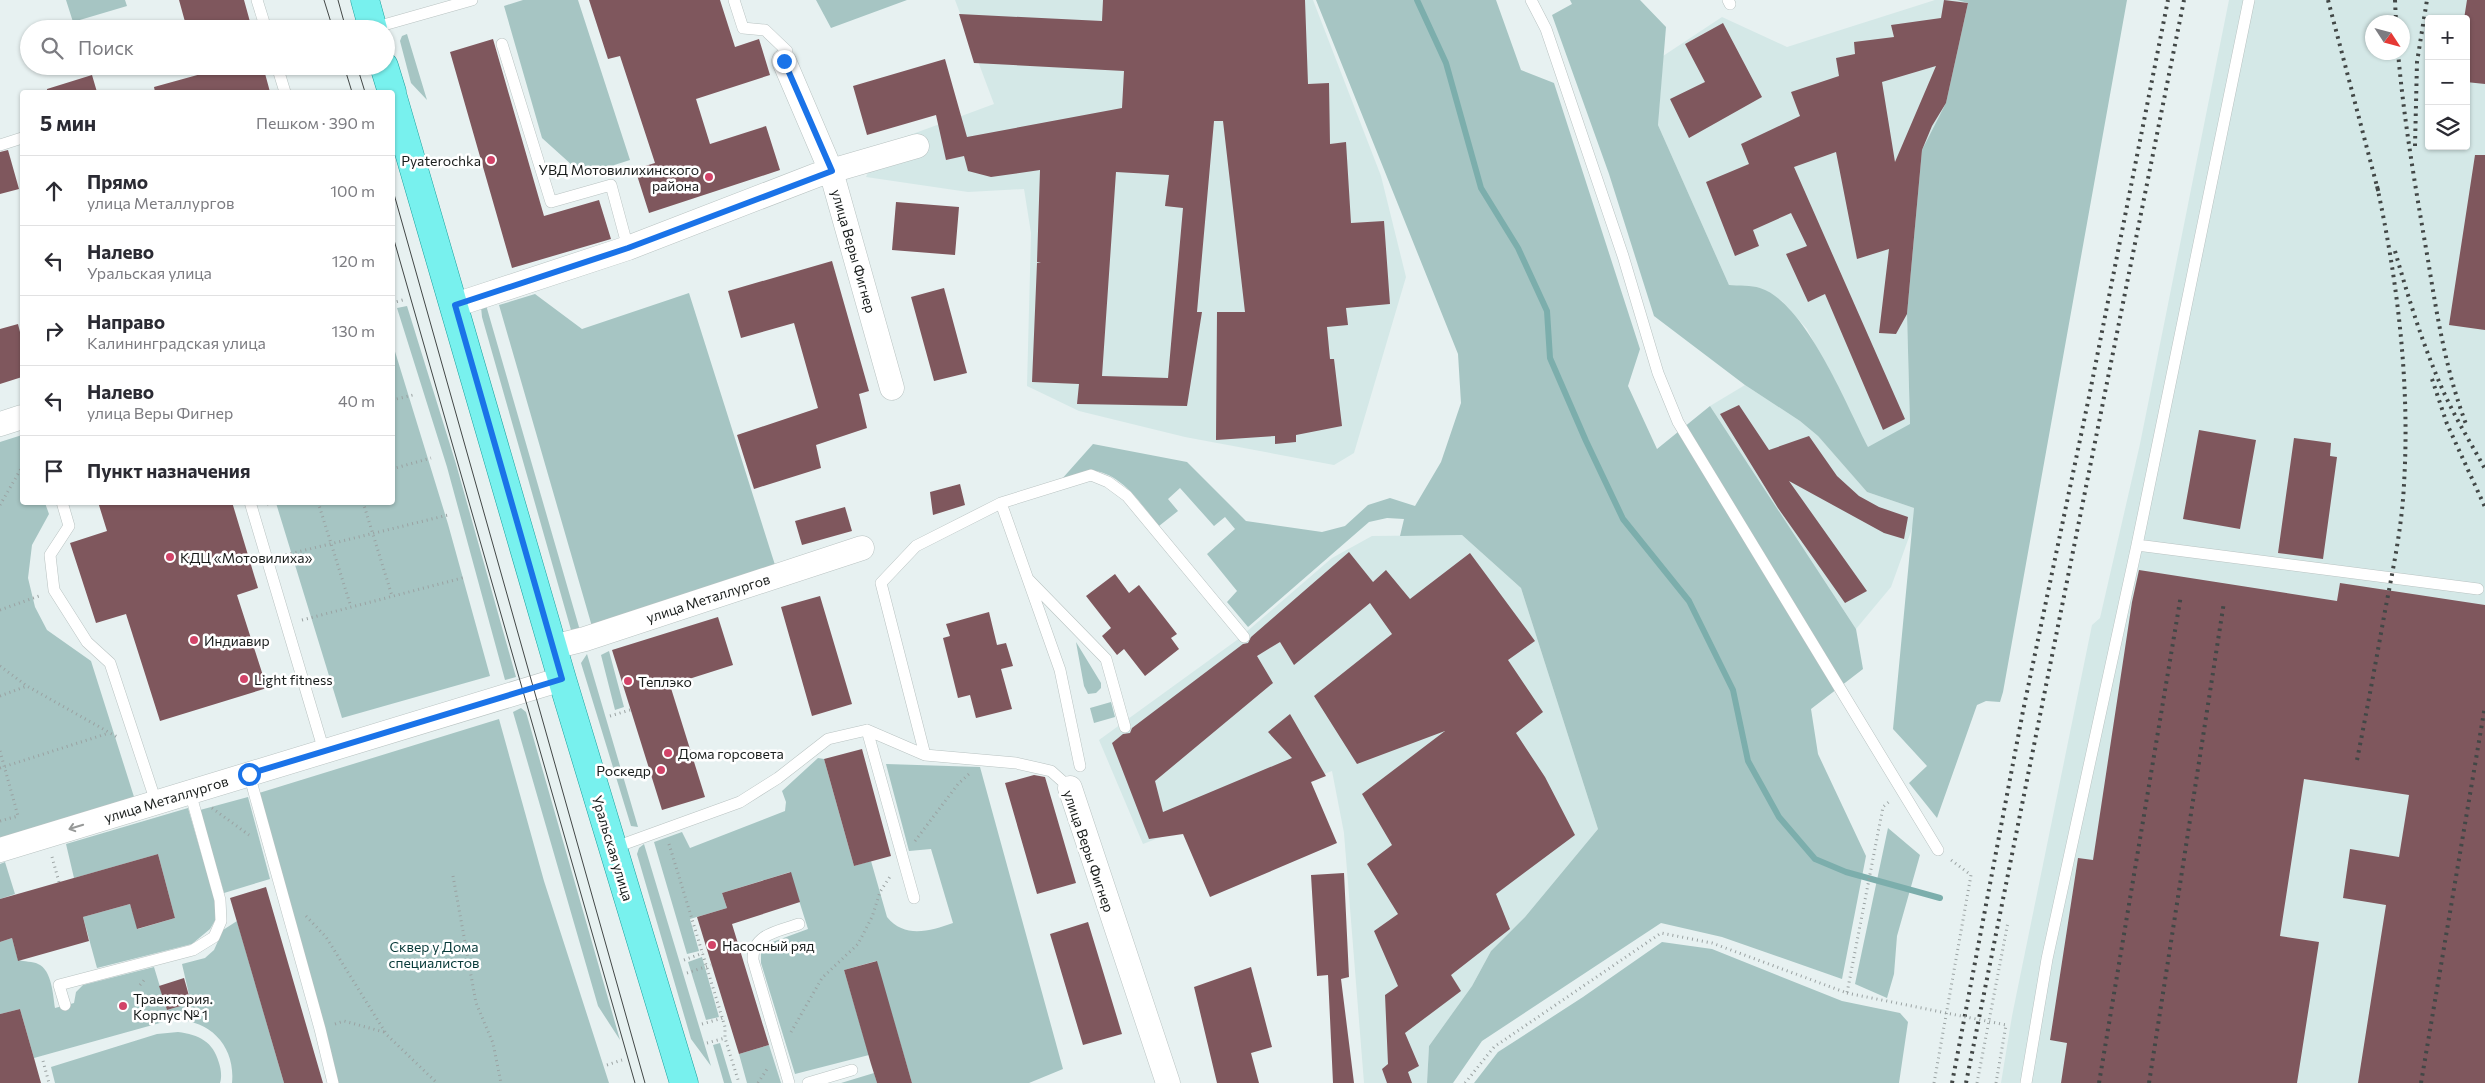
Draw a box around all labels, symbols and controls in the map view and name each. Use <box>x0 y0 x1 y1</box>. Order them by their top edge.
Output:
north arrow <box>2365 15 2410 60</box>
map controls <box>2425 15 2470 150</box>
button: + <box>2425 15 2470 60</box>
search box <box>20 20 395 75</box>
icon: search <box>38 34 66 62</box>
text: Поиск <box>78 36 134 59</box>
route end <box>773 50 796 73</box>
button: − <box>2425 60 2470 105</box>
button: layers <box>2425 105 2470 150</box>
text: 5 мин <box>40 110 96 135</box>
text: Пешком · 390 m <box>256 113 375 132</box>
place label: Pyaterochka <box>401 152 481 169</box>
marker: Pyaterochka <box>485 154 497 166</box>
place label: УВД Мотовилихинского района <box>538 161 699 194</box>
text: Прямо <box>87 170 148 193</box>
marker: УВД Мотовилихинского района <box>703 171 715 183</box>
icon: ahead <box>40 177 68 205</box>
text: 100 m <box>330 181 375 200</box>
street label: улица Веры Фигнер <box>828 187 880 315</box>
text: улица Металлургов <box>87 193 234 212</box>
text: Налево <box>87 240 154 263</box>
icon: left <box>40 247 68 275</box>
text: 120 m <box>332 251 375 270</box>
text: Уральская улица <box>87 263 212 282</box>
text: Направо <box>87 310 165 333</box>
icon: right <box>40 317 68 345</box>
text: 130 m <box>332 321 375 340</box>
text: Калининградская улица <box>87 333 266 352</box>
text: Налево <box>87 380 154 403</box>
icon: left <box>40 387 68 415</box>
text: 40 m <box>338 391 375 410</box>
text: улица Веры Фигнер <box>87 403 233 422</box>
icon: arrive <box>40 457 68 485</box>
text: Пункт назначения <box>87 459 250 482</box>
place label: КДЦ «Мотовилиха» <box>180 549 312 566</box>
marker: КДЦ «Мотовилиха» <box>164 551 176 563</box>
street label: улица Металлургов <box>644 570 772 626</box>
place label: Индиавир <box>204 632 270 649</box>
marker: Индиавир <box>188 634 200 646</box>
place label: Light fitness <box>254 671 333 688</box>
marker: Light fitness <box>238 673 250 685</box>
place label: Теплэко <box>638 673 692 690</box>
marker: Теплэко <box>622 675 634 687</box>
place label: Дома горсовета <box>678 745 784 762</box>
marker: Дома горсовета <box>662 747 674 759</box>
place label: Роскедр <box>596 762 651 779</box>
route start <box>238 763 261 786</box>
marker: Роскедр <box>655 764 667 776</box>
street label: улица Металлургов <box>102 772 230 826</box>
street label: улица Веры Фигнер <box>1060 788 1118 914</box>
street label: Уральская улица <box>589 793 637 903</box>
one-way arrow <box>68 822 84 832</box>
place label: Насосный ряд <box>722 937 815 954</box>
park label: Сквер у Дома специалистов <box>388 938 480 971</box>
marker: Насосный ряд <box>706 939 718 951</box>
place label: Траектория. Корпус № 1 <box>133 990 213 1023</box>
marker: Траектория. Корпус № 1 <box>117 1000 129 1012</box>

